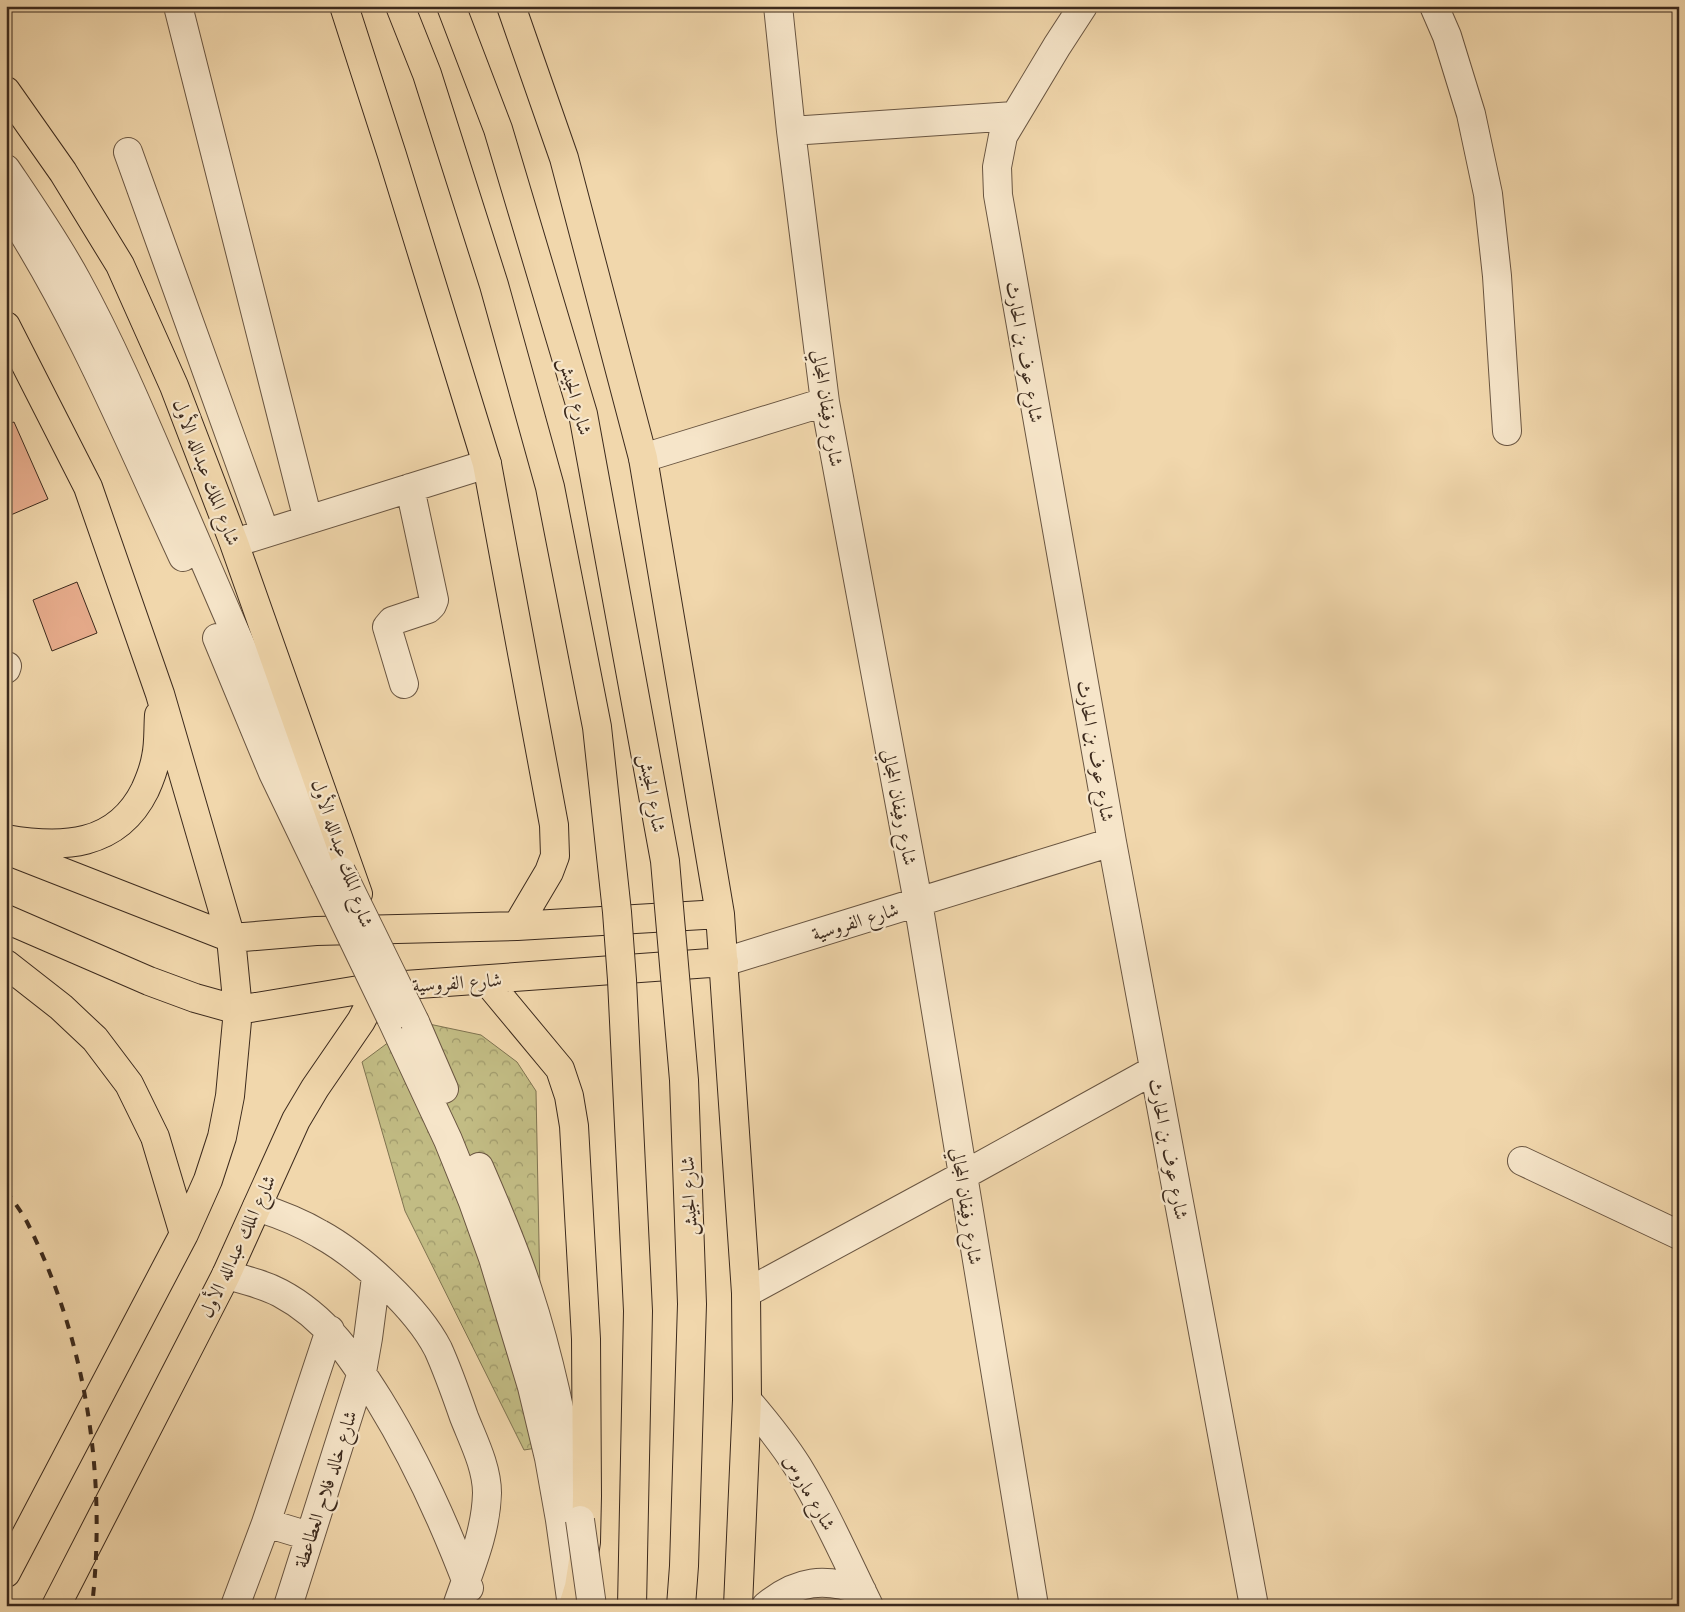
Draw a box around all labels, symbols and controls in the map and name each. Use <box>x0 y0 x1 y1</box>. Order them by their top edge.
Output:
street label: شارع عوف بن الحارث <box>997 280 1044 425</box>
street label: شارع رفيفان المجالي <box>803 348 845 469</box>
street label: شارع الجيش <box>550 356 593 439</box>
street label: شارع الملك عبدالله الأول <box>164 395 247 550</box>
street label: شارع عوف بن الحارث <box>1068 679 1115 824</box>
street label: شارع رفيفان المجالي <box>873 748 919 868</box>
street label: شارع الجيش <box>630 753 667 835</box>
street label: شارع الملك عبدالله الأول <box>303 775 381 932</box>
street label: شارع الفروسية <box>810 901 903 949</box>
street label: شارع الفروسية <box>412 972 503 1001</box>
street label: شارع عوف بن الحارث <box>1140 1077 1190 1222</box>
street label: شارع رفيفان المجالي <box>942 1146 984 1267</box>
street label: شارع الجيش <box>680 1156 705 1236</box>
street label: شارع الملك عبدالله الأول <box>192 1170 284 1323</box>
street label: شارع خالد فلاح العطاعطة <box>293 1409 367 1573</box>
street label: شارع ماروس <box>775 1452 837 1536</box>

